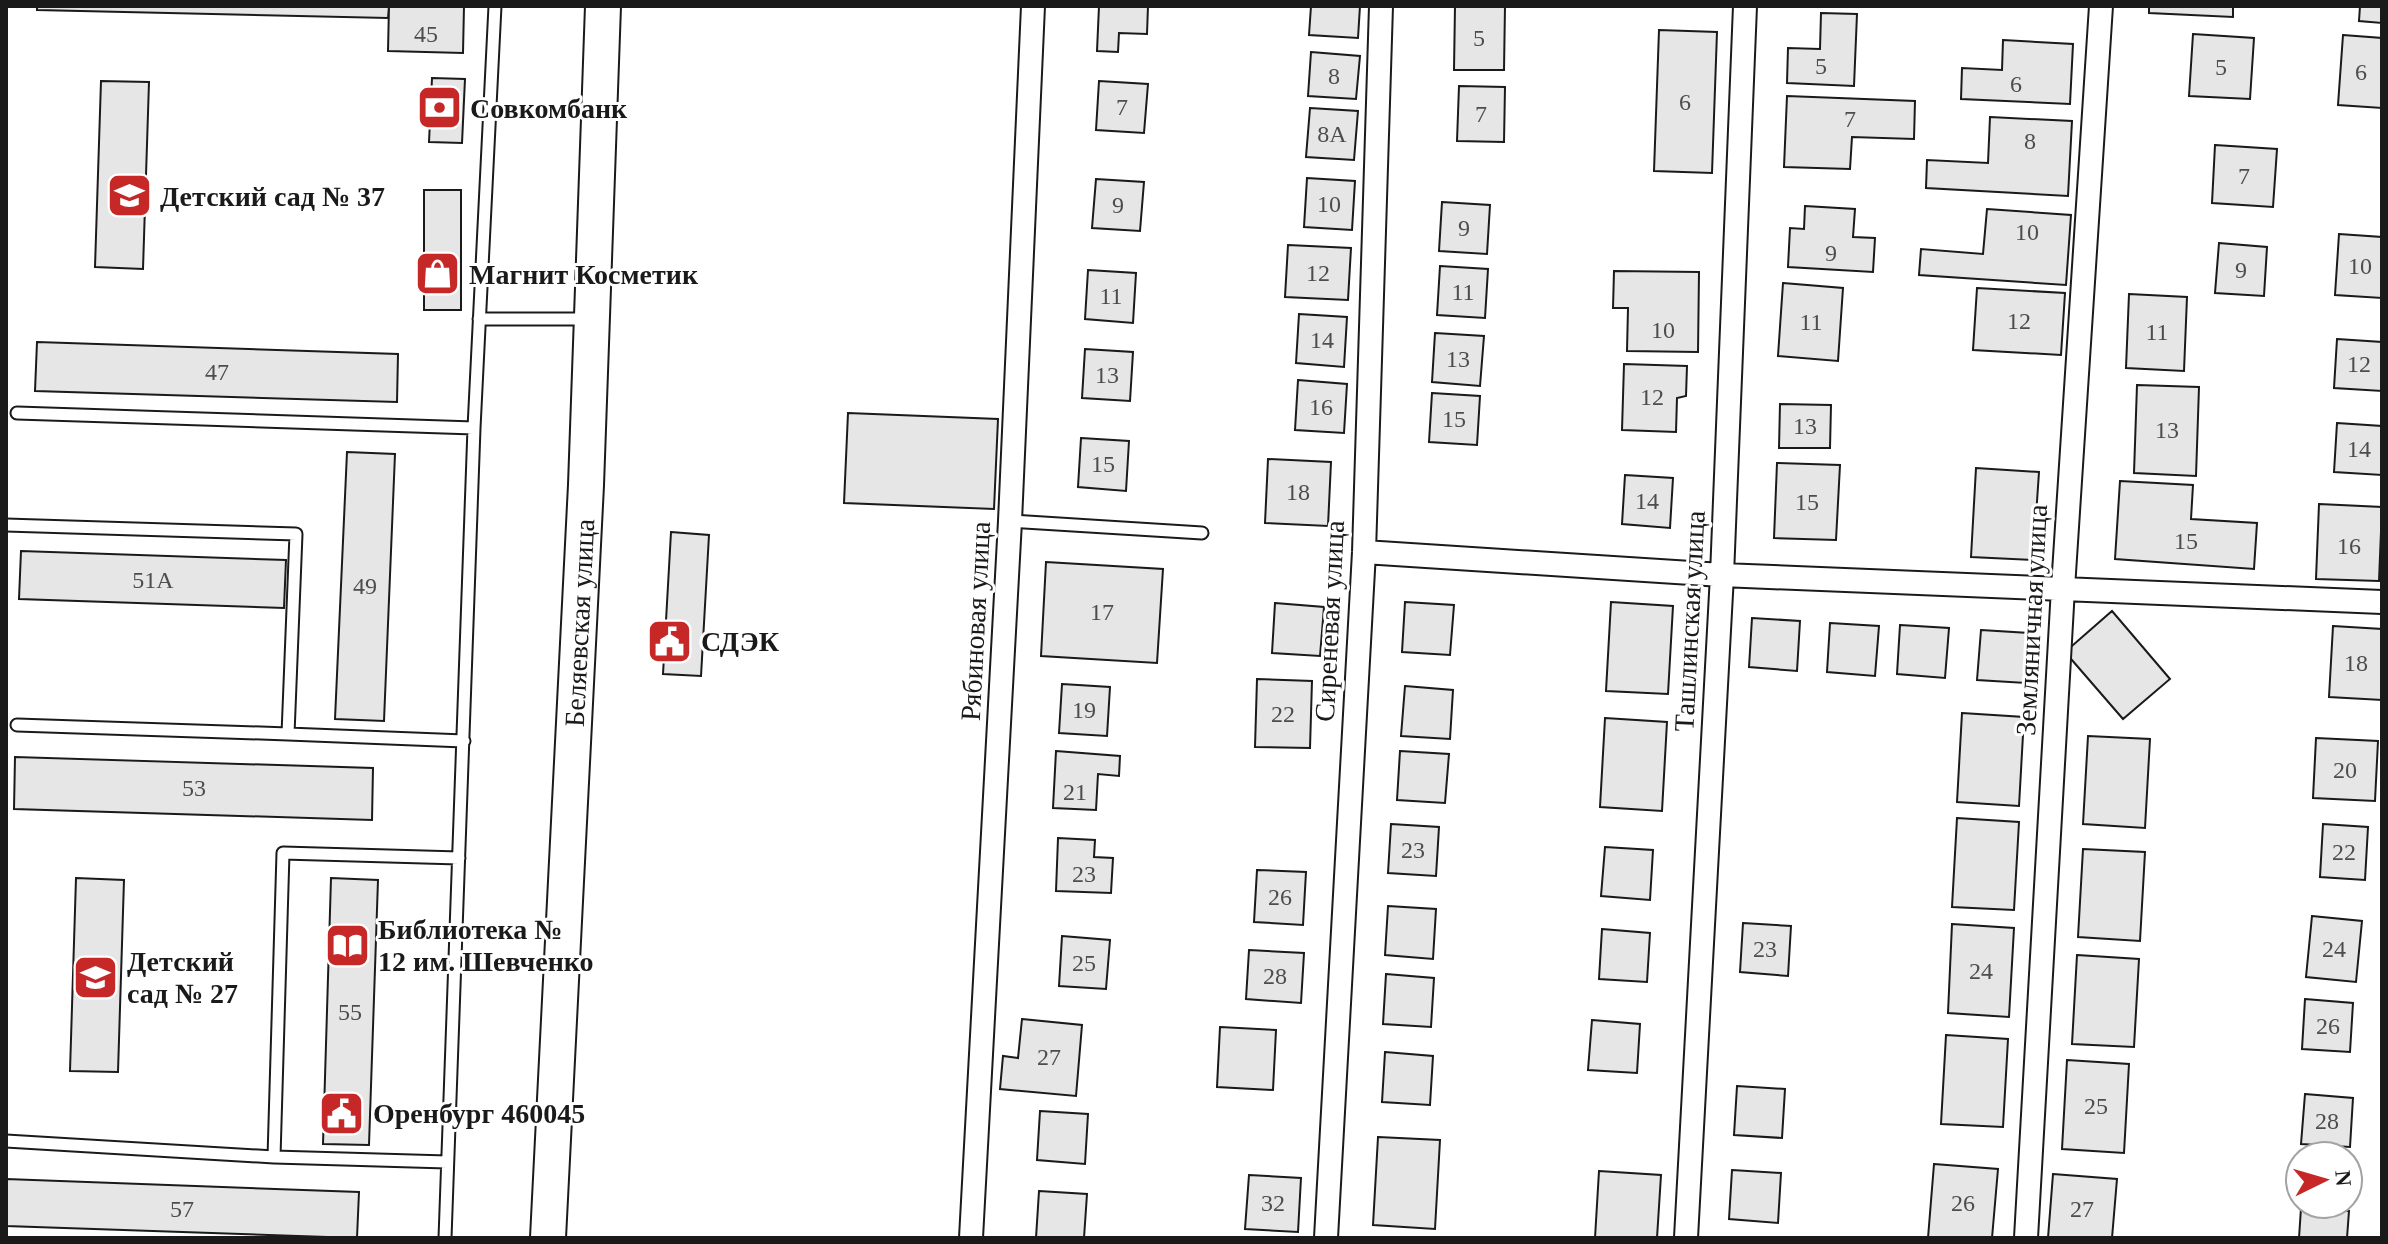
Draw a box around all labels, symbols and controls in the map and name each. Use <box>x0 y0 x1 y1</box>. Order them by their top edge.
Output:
house number: 45 <box>414 21 438 47</box>
house number: 5 <box>1473 25 1485 51</box>
house number: 5 <box>1815 53 1827 79</box>
house number: 5 <box>2215 54 2227 80</box>
house number: 6 <box>2355 59 2367 85</box>
house number: 8 <box>1328 63 1340 89</box>
house number: 6 <box>2010 71 2022 97</box>
bank icon: Совкомбанк <box>415 84 463 132</box>
house number: 6 <box>1679 89 1691 115</box>
place label: Совкомбанк <box>470 93 628 124</box>
house number: 7 <box>1116 94 1128 120</box>
house number: 7 <box>1475 101 1487 127</box>
house number: 7 <box>1844 106 1856 132</box>
house number: 8А <box>1317 121 1347 147</box>
house number: 8 <box>2024 128 2036 154</box>
house number: 7 <box>2238 163 2250 189</box>
school or university icon: Детский сад № 37 <box>105 172 153 220</box>
place label: Детский сад № 37 <box>160 181 385 212</box>
house number: 10 <box>1317 191 1341 217</box>
house number: 9 <box>1112 192 1124 218</box>
house number: 9 <box>1458 215 1470 241</box>
house number: 10 <box>2015 219 2039 245</box>
house number: 9 <box>1825 240 1837 266</box>
shop icon: Магнит Косметик <box>414 250 462 298</box>
house number: 10 <box>2348 253 2372 279</box>
house number: 9 <box>2235 257 2247 283</box>
place label: Магнит Косметик <box>469 259 699 290</box>
house number: 12 <box>1306 260 1330 286</box>
house number: 11 <box>1451 279 1475 305</box>
house number: 11 <box>1099 283 1123 309</box>
house number: 12 <box>2007 308 2031 334</box>
house number: 11 <box>1799 309 1823 335</box>
house number: 10 <box>1651 317 1675 343</box>
house number: 11 <box>2145 319 2169 345</box>
house number: 14 <box>1310 327 1334 353</box>
house number: 13 <box>1446 346 1470 372</box>
house number: 12 <box>2347 351 2371 377</box>
house number: 47 <box>205 359 229 385</box>
house number: 13 <box>1095 362 1119 388</box>
house number: 12 <box>1640 384 1664 410</box>
house number: 16 <box>1309 394 1333 420</box>
house number: 15 <box>1442 406 1466 432</box>
house number: 13 <box>1793 413 1817 439</box>
house number: 13 <box>2155 417 2179 443</box>
house number: 14 <box>2347 436 2371 462</box>
house number: 15 <box>1091 451 1115 477</box>
house number: 18 <box>1286 479 1310 505</box>
house number: 14 <box>1635 488 1659 514</box>
house number: 15 <box>1795 489 1819 515</box>
street label: Земляничная улица <box>2010 503 2053 736</box>
street label: Ташлинская улица <box>1668 509 1711 732</box>
street label: Беляевская улица <box>559 518 600 727</box>
street label: Сиреневая улица <box>1309 519 1350 723</box>
street label: Рябиновая улица <box>955 520 996 722</box>
house number: 15 <box>2174 528 2198 554</box>
house number: 16 <box>2337 533 2361 559</box>
house number: 51А <box>132 567 174 593</box>
house number: 49 <box>353 573 377 599</box>
house number: 17 <box>1090 599 1114 625</box>
public building icon: СДЭК <box>646 617 694 665</box>
place label: СДЭК <box>701 626 780 657</box>
house number: 18 <box>2344 650 2368 676</box>
house number: 19 <box>1072 697 1096 723</box>
house number: 22 <box>1271 701 1295 727</box>
house number: 20 <box>2333 757 2357 783</box>
house number: 53 <box>182 775 206 801</box>
house number: 21 <box>1063 779 1087 805</box>
house number: 23 <box>1401 837 1425 863</box>
house number: 22 <box>2332 839 2356 865</box>
house number: 23 <box>1072 861 1096 887</box>
house number: 26 <box>1268 884 1292 910</box>
place label: Библиотека № 12 им. Шевченко <box>378 914 594 977</box>
library icon: Библиотека № 12 им. Шевченко <box>323 921 371 969</box>
house number: 23 <box>1753 936 1777 962</box>
house number: 24 <box>2322 936 2346 962</box>
place label: Детский сад № 27 <box>127 946 238 1009</box>
house number: 25 <box>1072 950 1096 976</box>
school or university icon: Детский сад № 27 <box>72 953 120 1001</box>
house number: 24 <box>1969 958 1993 984</box>
house number: 28 <box>1263 963 1287 989</box>
house number: 55 <box>338 999 362 1025</box>
house number: 26 <box>2316 1013 2340 1039</box>
house number: 27 <box>1037 1044 1061 1070</box>
public building icon: Оренбург 460045 <box>318 1089 366 1137</box>
house number: 25 <box>2084 1093 2108 1119</box>
place label: Оренбург 460045 <box>373 1098 585 1129</box>
house number: 28 <box>2315 1108 2339 1134</box>
north arrow <box>2284 1140 2364 1220</box>
text: N <box>2330 1169 2357 1187</box>
house number: 32 <box>1261 1190 1285 1216</box>
house number: 26 <box>1951 1190 1975 1216</box>
house number: 57 <box>170 1196 194 1222</box>
house number: 27 <box>2070 1196 2094 1222</box>

